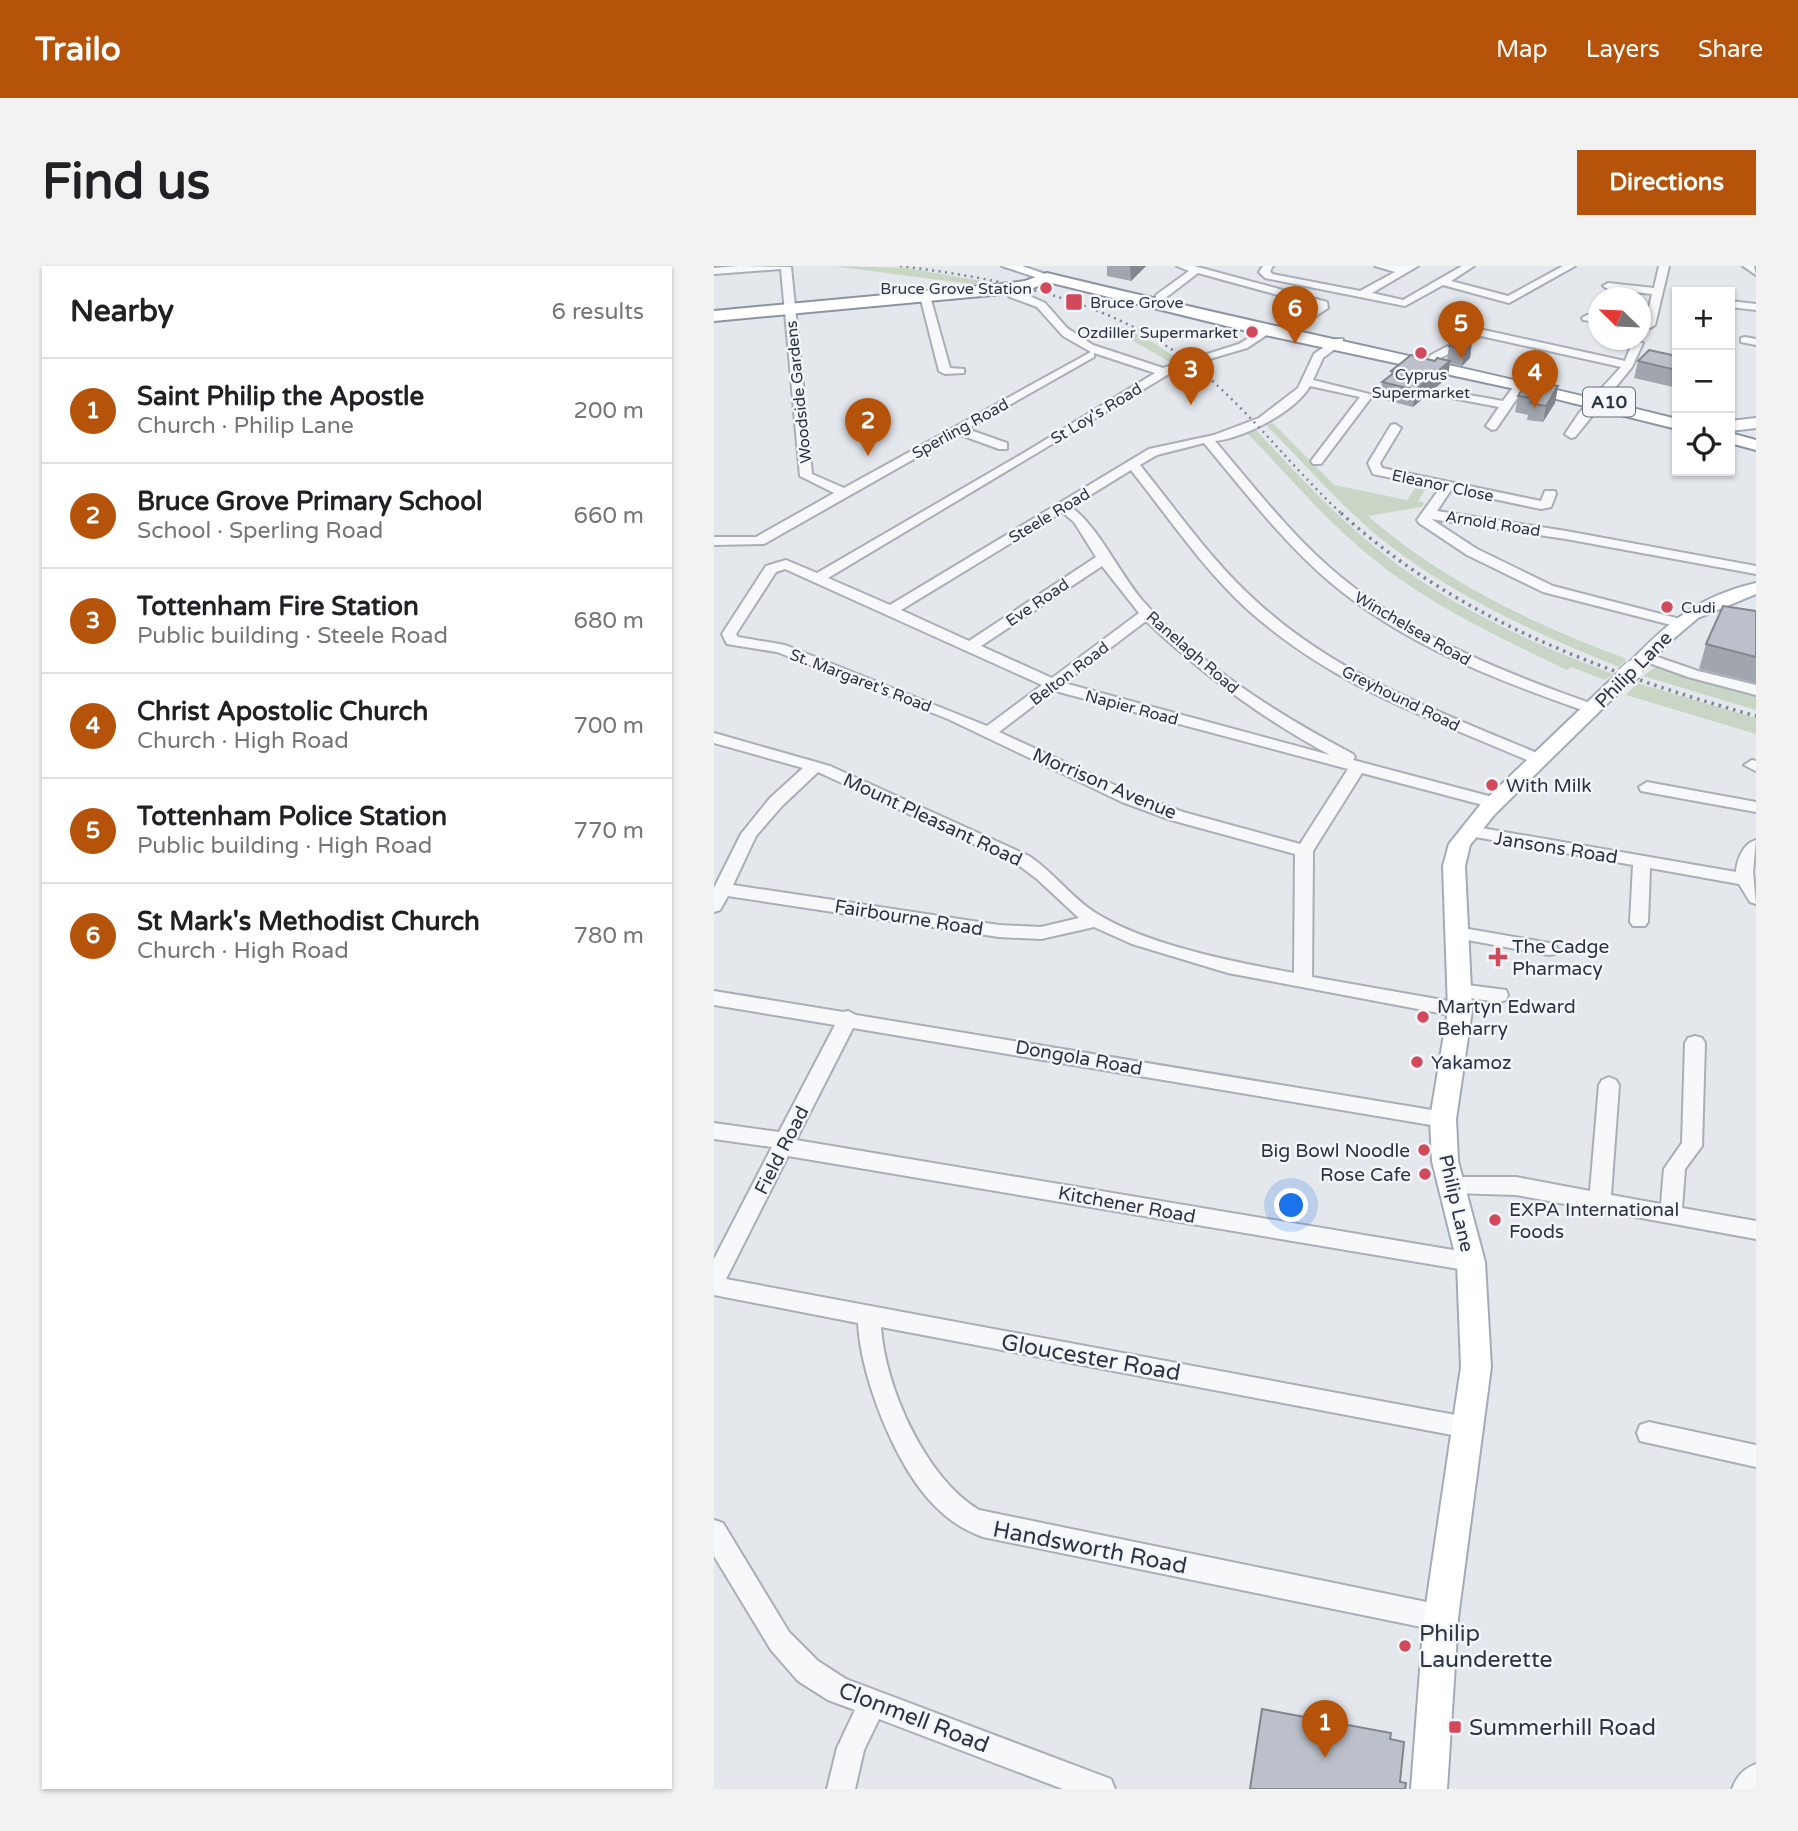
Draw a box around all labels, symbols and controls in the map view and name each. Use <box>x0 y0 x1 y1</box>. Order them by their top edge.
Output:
text: Trailo <box>35 30 121 69</box>
text: Map <box>1496 35 1548 64</box>
text: Layers <box>1586 35 1660 64</box>
text: Share <box>1698 35 1763 64</box>
button: Directions <box>1577 150 1756 215</box>
text: Find us <box>42 153 210 212</box>
place label: Bruce Grove Station <box>880 279 1032 299</box>
marker: Bruce Grove Station <box>1038 280 1054 296</box>
pin: 6 <box>1272 286 1318 344</box>
north arrow <box>1588 287 1651 350</box>
map controls <box>1672 287 1735 476</box>
button: + <box>1672 287 1735 350</box>
marker: Bruce Grove <box>1064 292 1084 312</box>
text: Nearby <box>70 293 174 330</box>
place label: Bruce Grove <box>1090 293 1184 313</box>
text: 6 results <box>551 298 644 326</box>
pin: 5 <box>1438 301 1484 359</box>
street label: Woodside Gardens <box>782 319 816 464</box>
place label: Ozdiller Supermarket <box>1077 323 1238 343</box>
marker: Ozdiller Supermarket <box>1244 324 1260 340</box>
marker: Cyprus Supermarket <box>1413 345 1429 361</box>
pin: 3 <box>1168 347 1214 405</box>
pin: 4 <box>1512 350 1558 408</box>
button: − <box>1672 350 1735 413</box>
place label: Cyprus Supermarket <box>1372 365 1470 403</box>
street label: St Loy's Road <box>1047 379 1146 449</box>
text: Saint Philip the Apostle <box>137 381 424 412</box>
road number: A10 <box>1583 387 1635 416</box>
street label: Sperling Road <box>909 394 1012 464</box>
text: 1 <box>86 397 100 425</box>
text: 200 m <box>574 397 644 425</box>
pin: 2 <box>845 398 891 456</box>
text: Church · Philip Lane <box>137 412 354 440</box>
button: locate <box>1672 413 1735 476</box>
street label: Eleanor Close <box>1390 465 1496 507</box>
street label: Steele Road <box>1005 484 1094 548</box>
text: Bruce Grove Primary School <box>137 486 482 517</box>
text: 2 <box>86 502 100 530</box>
text: 660 m <box>574 502 644 530</box>
street label: Arnold Road <box>1444 507 1542 541</box>
text: School · Sperling Road <box>137 517 383 545</box>
street label: Eve Road <box>1002 574 1073 631</box>
street label: Winchelsea Road <box>1351 587 1474 670</box>
text: Tottenham Fire Station <box>137 591 419 622</box>
place label: Cudi <box>1681 598 1716 618</box>
marker: Cudi <box>1659 599 1675 615</box>
text: 3 <box>86 607 100 635</box>
text: 680 m <box>574 607 644 635</box>
street label: Ranelagh Road <box>1142 607 1243 698</box>
text: Public building · Steele Road <box>137 622 448 650</box>
street label: Philip Lane <box>1591 627 1677 713</box>
street label: Belton Road <box>1026 638 1113 710</box>
street label: St. Margaret's Road <box>787 645 934 717</box>
street label: Greyhound Road <box>1338 662 1463 736</box>
street label: Napier Road <box>1083 686 1180 730</box>
text: Christ Apostolic Church <box>137 696 428 727</box>
text: 4 <box>86 712 100 740</box>
text: 700 m <box>574 712 644 740</box>
text: Church · High Road <box>137 727 349 755</box>
street label: Morrison Avenue <box>1029 744 1180 824</box>
street label: Mount Pleasant Road <box>840 769 1025 871</box>
place label: With Milk <box>1506 775 1592 797</box>
marker: With Milk <box>1484 777 1500 793</box>
text: Tottenham Police Station <box>137 801 447 832</box>
text: 5 <box>86 817 100 845</box>
text: 770 m <box>574 817 644 845</box>
street label: Jansons Road <box>1492 827 1619 869</box>
text: Public building · High Road <box>137 832 432 860</box>
street label: Fairbourne Road <box>833 895 985 941</box>
text: St Mark's Methodist Church <box>137 906 480 937</box>
text: 6 <box>86 922 100 950</box>
text: 780 m <box>574 922 644 950</box>
place label: The Cadge Pharmacy <box>1512 936 1609 980</box>
text: Church · High Road <box>137 937 349 965</box>
marker: The Cadge Pharmacy <box>1490 949 1506 965</box>
place label: Martyn Edward Beharry <box>1437 996 1576 1040</box>
marker: Martyn Edward Beharry <box>1415 1009 1431 1025</box>
street label: Dongola Road <box>1014 1036 1144 1080</box>
place label: Yakamoz <box>1431 1052 1512 1074</box>
marker: Yakamoz <box>1409 1054 1425 1070</box>
street label: Field Road <box>750 1103 814 1198</box>
place label: Big Bowl Noodle <box>1261 1140 1410 1162</box>
marker: Big Bowl Noodle <box>1416 1142 1432 1158</box>
street label: Philip Lane <box>1434 1152 1478 1254</box>
place label: Rose Cafe <box>1320 1164 1411 1186</box>
marker: Rose Cafe <box>1417 1166 1433 1182</box>
street label: Kitchener Road <box>1056 1182 1197 1228</box>
your location <box>1274 1188 1308 1222</box>
place label: EXPA International Foods <box>1509 1199 1679 1243</box>
marker: EXPA International Foods <box>1487 1212 1503 1228</box>
street label: Gloucester Road <box>999 1328 1183 1388</box>
street label: Handsworth Road <box>990 1515 1189 1581</box>
place label: Philip Launderette <box>1419 1620 1553 1674</box>
marker: Philip Launderette <box>1397 1638 1413 1654</box>
street label: Clonmell Road <box>834 1676 993 1760</box>
pin: 1 <box>1302 1700 1348 1758</box>
place label: Summerhill Road <box>1469 1714 1656 1742</box>
marker: Summerhill Road <box>1447 1719 1463 1735</box>

